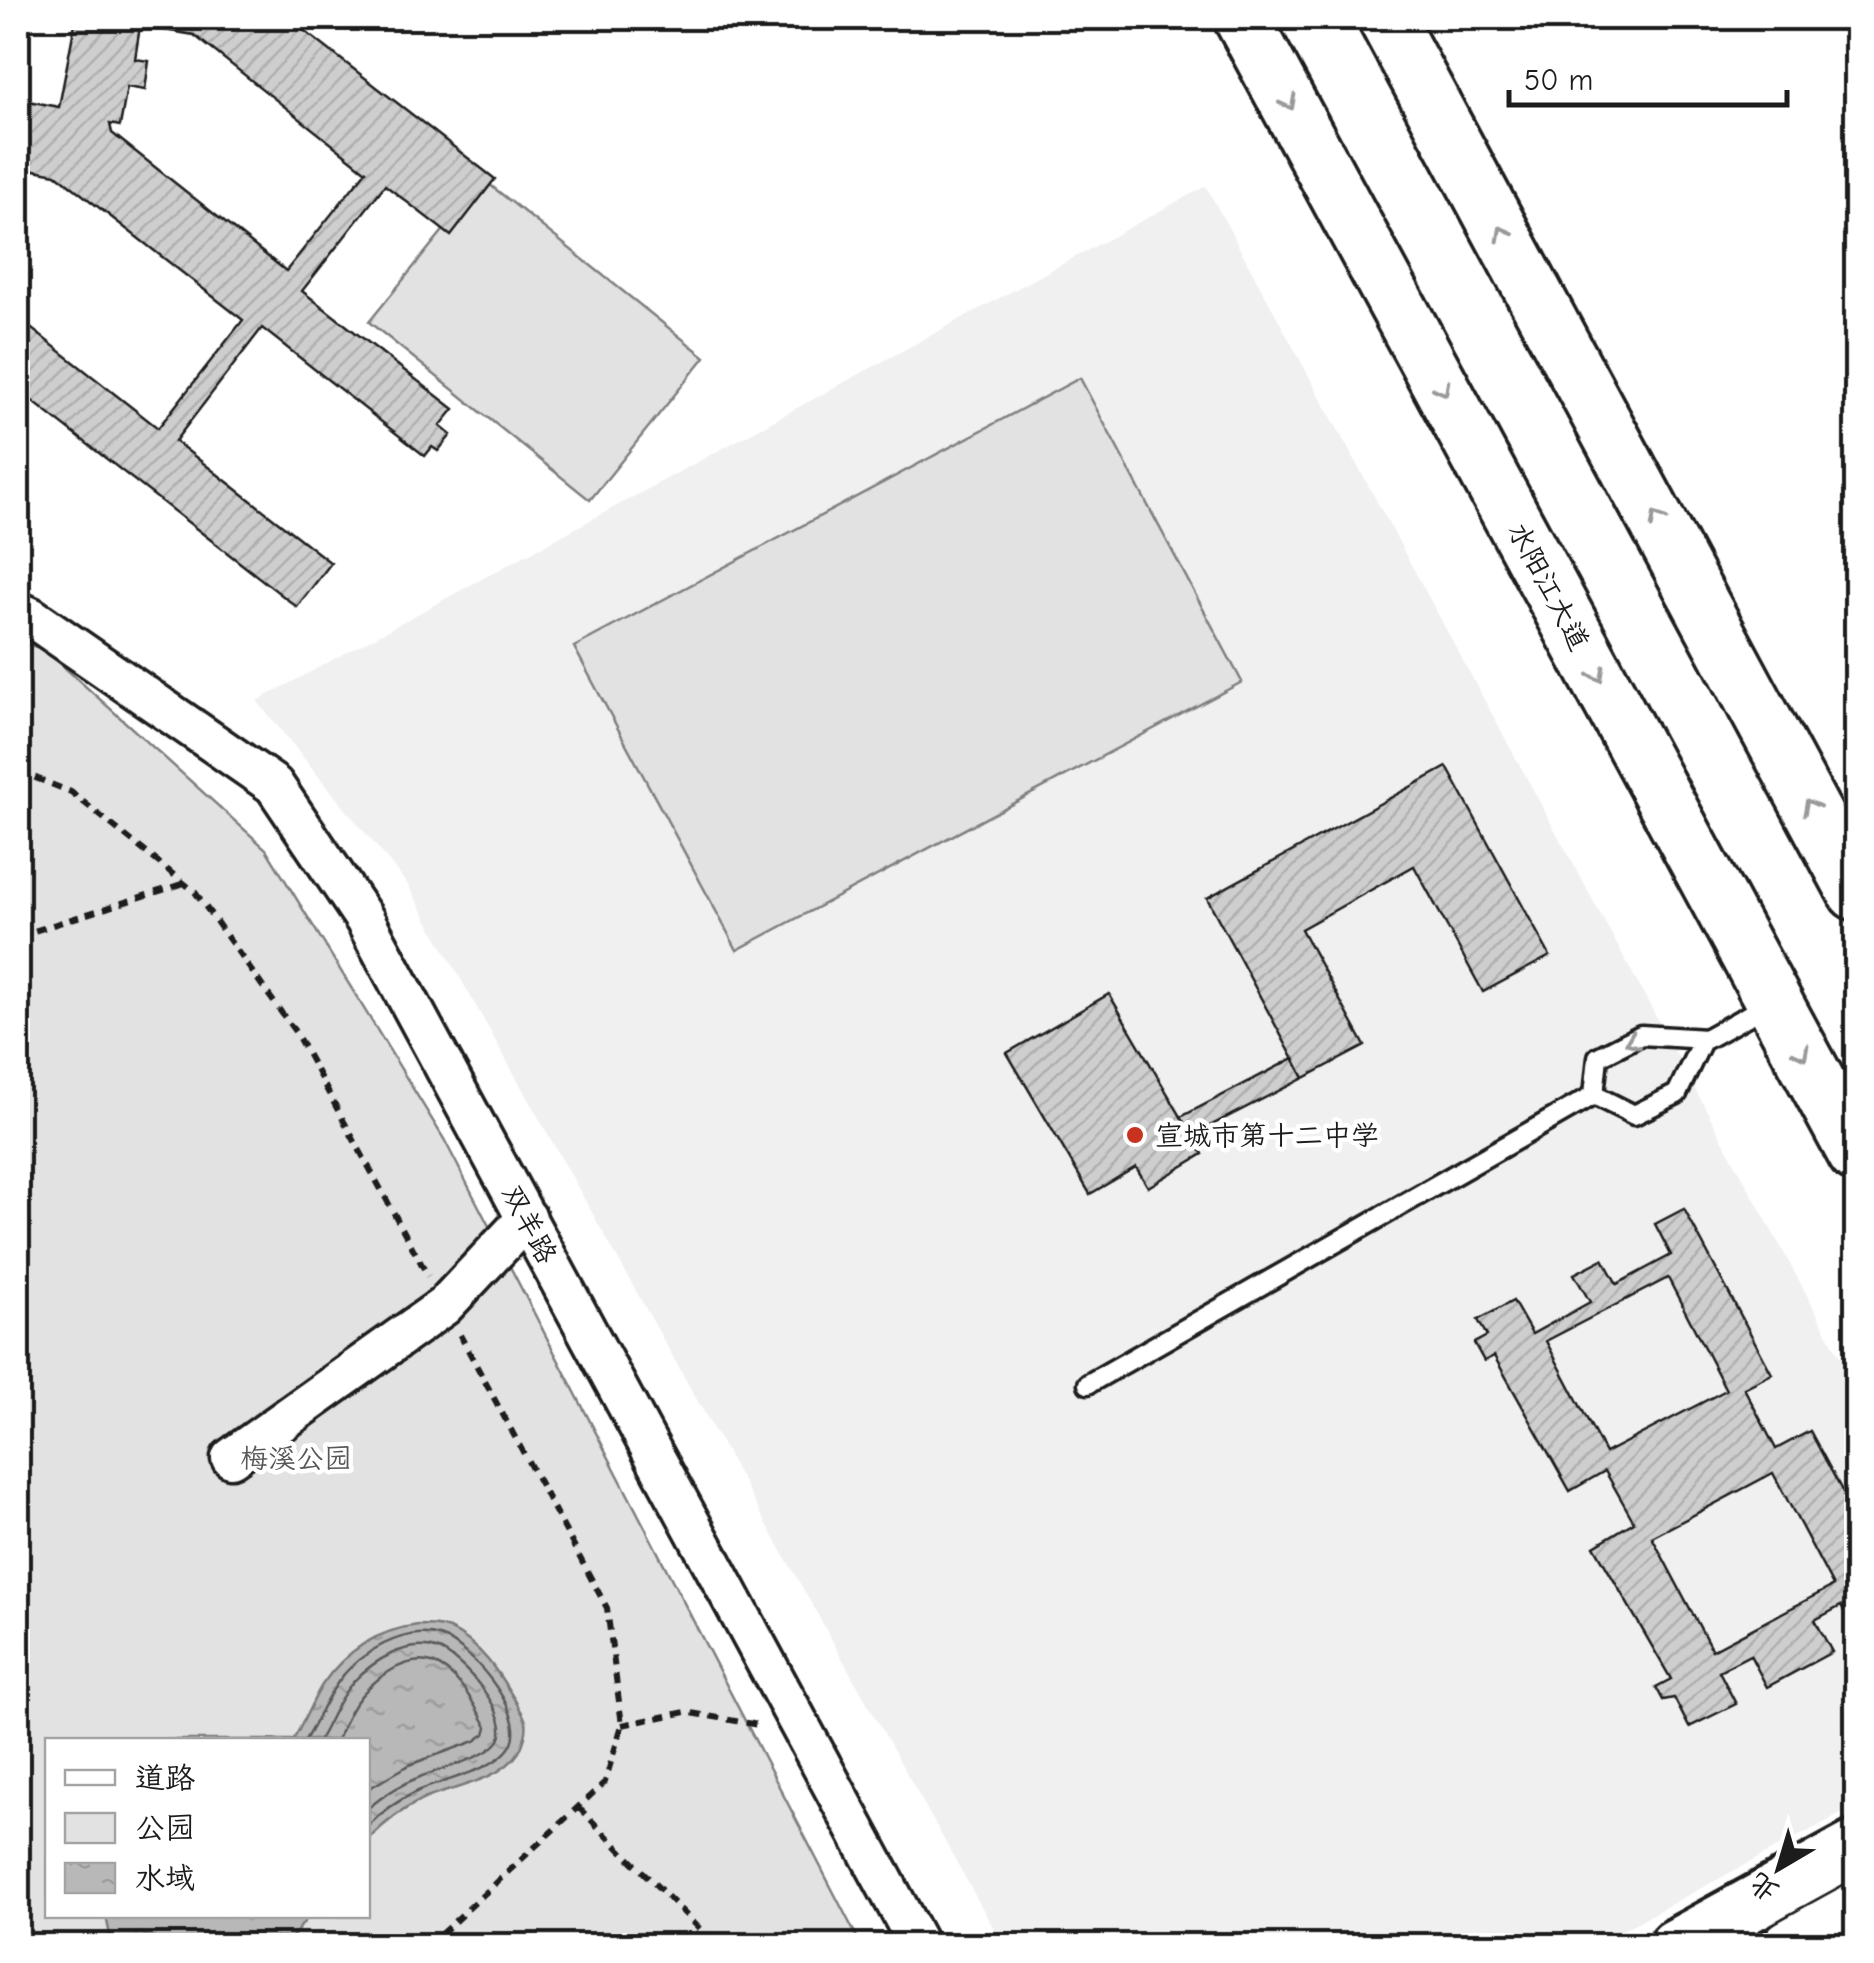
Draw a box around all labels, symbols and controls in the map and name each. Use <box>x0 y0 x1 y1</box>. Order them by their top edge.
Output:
scale bar <box>1509 45 1786 107</box>
text: 50 m <box>1524 63 1593 98</box>
one-way arrow <box>1276 93 1296 111</box>
one-way arrow <box>1496 225 1516 243</box>
one-way arrow <box>1431 378 1450 397</box>
one-way arrow <box>1650 512 1669 530</box>
street label: 水阳江大道 <box>1501 517 1595 656</box>
one-way arrow <box>1585 664 1605 682</box>
one-way arrow <box>1803 798 1823 816</box>
one-way arrow <box>1624 1030 1642 1050</box>
one-way arrow <box>1790 1043 1810 1061</box>
place label: 宣城市第十二中学 <box>1155 1120 1379 1152</box>
marker: 宣城市第十二中学 <box>1124 1124 1146 1146</box>
street label: 双羊路 <box>495 1180 563 1269</box>
park label: 梅溪公园 <box>240 1443 352 1475</box>
legend <box>45 1738 370 1918</box>
text: 道路 <box>135 1761 195 1796</box>
text: 公园 <box>135 1811 195 1846</box>
north arrow <box>1729 1818 1829 1918</box>
text: 水域 <box>135 1861 195 1896</box>
text: 北 <box>1743 1866 1785 1908</box>

